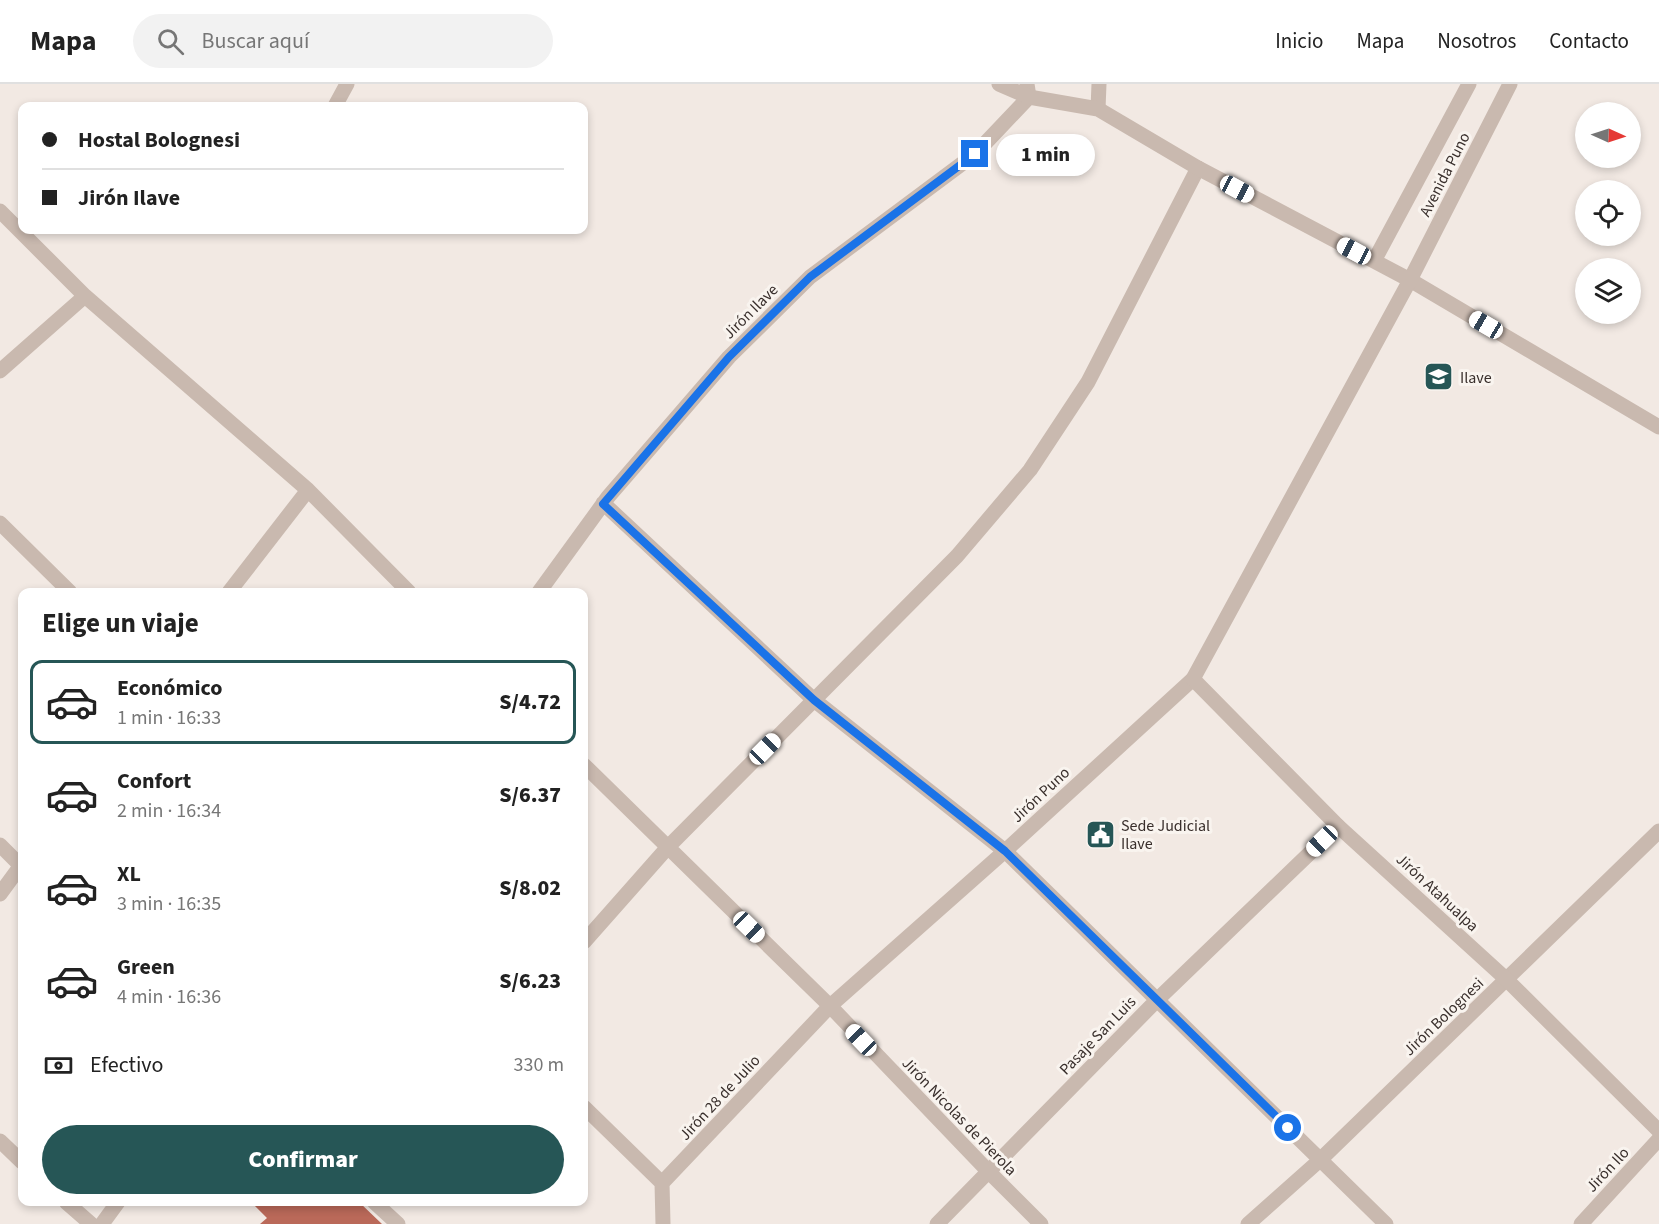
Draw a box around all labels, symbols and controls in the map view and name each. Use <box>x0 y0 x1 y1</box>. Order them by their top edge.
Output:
search box <box>133 14 553 68</box>
text: Mapa <box>30 21 97 61</box>
icon: search <box>154 25 187 58</box>
text: Buscar aquí <box>202 25 309 57</box>
text: Inicio <box>1275 26 1323 56</box>
text: Mapa <box>1356 26 1404 56</box>
text: Nosotros <box>1437 26 1516 56</box>
text: Contacto <box>1549 26 1629 56</box>
north arrow <box>1575 102 1641 168</box>
map controls <box>1575 102 1641 324</box>
text: Hostal Bolognesi <box>78 124 240 156</box>
street label: Avenida Puno <box>1414 129 1476 220</box>
callout: 1 min <box>996 133 1095 175</box>
route end <box>961 140 988 167</box>
text: 1 min <box>1021 141 1070 169</box>
car <box>1217 173 1257 205</box>
button: locate <box>1575 180 1641 246</box>
text: Jirón Ilave <box>78 182 180 214</box>
car <box>1334 235 1374 267</box>
button: layers <box>1575 258 1641 324</box>
street label: Jirón Ilave <box>718 279 783 344</box>
car <box>1466 308 1506 342</box>
school or university icon: Ilave <box>1423 361 1455 393</box>
place label: Ilave <box>1460 367 1492 389</box>
text: Elige un viaje <box>42 604 199 643</box>
text: Económico <box>117 672 222 704</box>
icon: car <box>45 675 99 729</box>
text: S/4.72 <box>499 686 561 718</box>
text: 1 min · 16:33 <box>117 704 221 732</box>
car <box>746 730 784 768</box>
street label: Jirón Puno <box>1007 762 1075 828</box>
text: Confort <box>117 765 191 797</box>
icon: car <box>45 768 99 822</box>
text: S/6.37 <box>499 779 561 811</box>
text: 2 min · 16:34 <box>117 797 221 825</box>
place label: Sede Judicial Ilave <box>1121 815 1210 855</box>
public building icon: Sede Judicial Ilave <box>1084 818 1116 850</box>
car <box>1303 822 1341 860</box>
street label: Jirón Atahualpa <box>1391 849 1483 937</box>
text: XL <box>117 858 141 890</box>
icon: car <box>45 861 99 915</box>
text: S/8.02 <box>499 872 561 904</box>
text: 3 min · 16:35 <box>117 890 221 918</box>
car <box>730 908 768 946</box>
text: Green <box>117 951 175 983</box>
icon: car <box>45 954 99 1008</box>
text: S/6.23 <box>499 965 561 997</box>
street label: Jirón Bolognesi <box>1399 973 1489 1061</box>
text: 4 min · 16:36 <box>117 983 221 1011</box>
street label: Pasaje San Luis <box>1054 991 1141 1080</box>
car <box>842 1021 880 1059</box>
icon: cash <box>42 1049 75 1082</box>
text: Efectivo <box>90 1049 164 1081</box>
street label: Jirón 28 de Julio <box>674 1050 765 1145</box>
text: 330 m <box>514 1051 564 1079</box>
street label: Jirón Nicolas de Pierola <box>897 1053 1022 1181</box>
route start <box>1274 1114 1301 1141</box>
button: Confirmar <box>42 1125 564 1194</box>
street label: Jirón Ilo <box>1581 1142 1634 1197</box>

